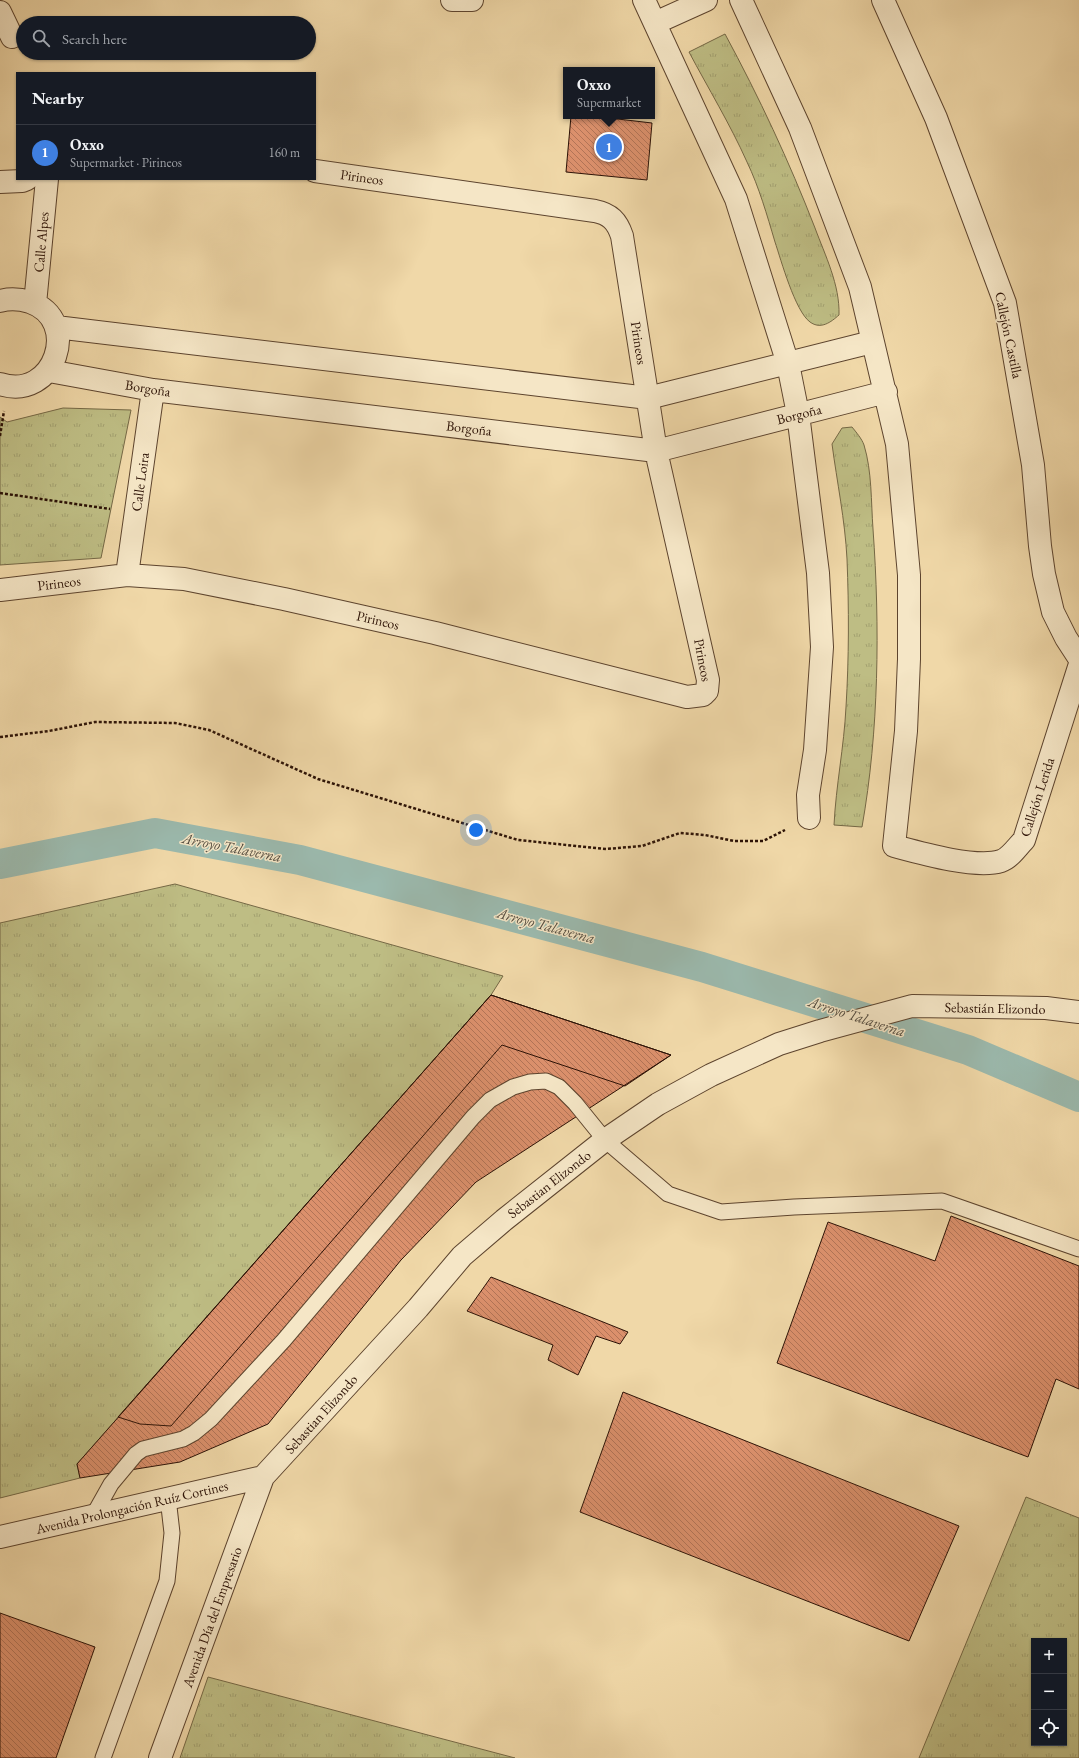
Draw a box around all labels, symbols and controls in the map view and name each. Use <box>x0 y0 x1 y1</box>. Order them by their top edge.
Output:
search box <box>16 16 316 60</box>
icon: search <box>30 27 52 49</box>
text: Search here <box>62 29 127 48</box>
popup <box>563 67 655 119</box>
text: Oxxo <box>577 75 611 94</box>
text: Nearby <box>32 87 84 109</box>
text: Supermarket <box>577 94 641 111</box>
pin: 1 <box>596 132 622 162</box>
text: Oxxo <box>70 135 104 154</box>
text: 1 <box>42 144 48 161</box>
text: 160 m <box>269 144 300 161</box>
text: Supermarket · Pirineos <box>70 154 182 171</box>
street label: Pirineos <box>339 165 385 189</box>
street label: Calle Alpes <box>29 210 53 273</box>
street label: Callejón Castilla <box>991 290 1027 380</box>
street label: Pirineos <box>627 320 651 366</box>
street label: Borgoña <box>124 376 172 401</box>
street label: Borgoña <box>775 400 824 428</box>
street label: Borgoña <box>445 416 493 440</box>
street label: Calle Loira <box>127 451 153 513</box>
street label: Pirineos <box>36 571 82 595</box>
street label: Pirineos <box>355 606 402 634</box>
street label: Pirineos <box>690 637 716 683</box>
street label: Callejón Lerida <box>1016 755 1058 839</box>
your location <box>466 820 486 840</box>
water label: Arroyo Talaverna <box>180 828 283 866</box>
water label: Arroyo Talaverna <box>494 903 597 947</box>
water label: Arroyo Talaverna <box>805 991 908 1041</box>
street label: Sebastián Elizondo <box>944 998 1046 1018</box>
street label: Sebastian Elizondo <box>504 1146 594 1222</box>
street label: Sebastian Elizondo <box>281 1370 361 1458</box>
street label: Avenida Prolongación Ruíz Cortines <box>33 1476 230 1538</box>
street label: Avenida Día del Empresario <box>178 1544 246 1691</box>
map controls <box>1031 1638 1067 1746</box>
button: + <box>1031 1638 1067 1674</box>
button: − <box>1031 1674 1067 1710</box>
button: locate <box>1031 1710 1067 1746</box>

